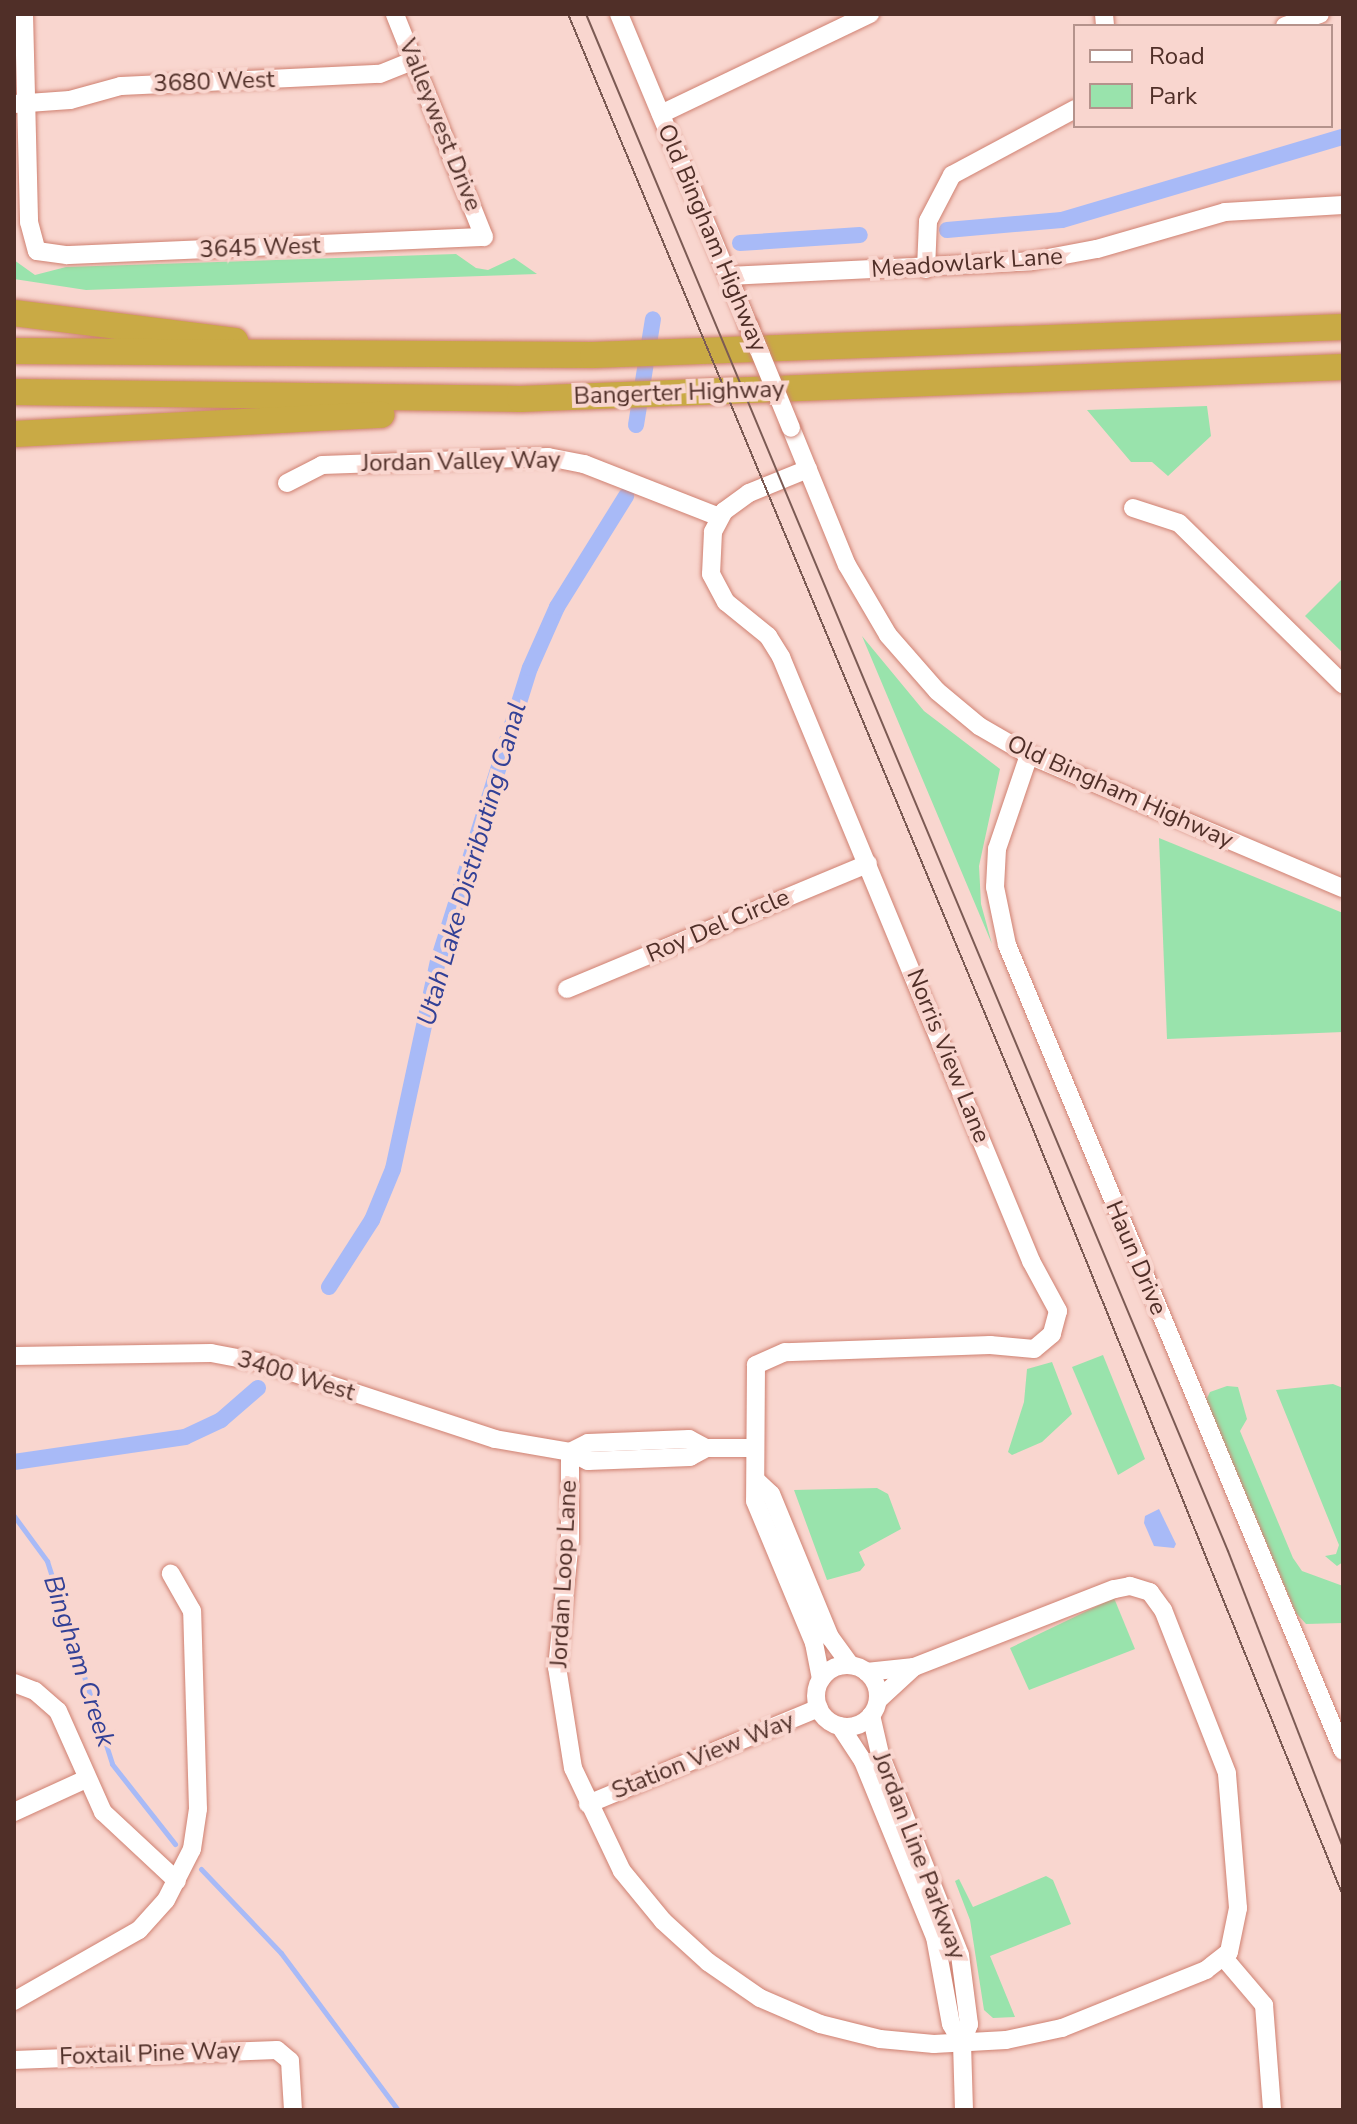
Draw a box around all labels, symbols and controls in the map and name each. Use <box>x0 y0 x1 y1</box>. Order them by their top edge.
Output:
legend <box>1073 24 1333 128</box>
street label: Valleywest Drive <box>392 35 488 215</box>
text: Road <box>1149 40 1205 72</box>
street label: 3680 West <box>153 65 275 99</box>
text: Park <box>1149 80 1197 112</box>
street label: Old Bingham Highway <box>651 120 773 356</box>
street label: 3645 West <box>199 231 321 265</box>
street label: Meadowlark Lane <box>870 242 1064 284</box>
street label: Bangerter Highway <box>573 375 785 411</box>
street label: Jordan Valley Way <box>361 446 561 478</box>
water label: Utah Lake Distributing Canal <box>411 699 533 1029</box>
street label: Old Bingham Highway <box>1003 729 1237 855</box>
street label: Roy Del Circle <box>642 883 794 969</box>
street label: Norris View Lane <box>900 965 996 1147</box>
street label: Haun Drive <box>1099 1197 1173 1319</box>
street label: 3400 West <box>234 1344 358 1408</box>
street label: Jordan Loop Lane <box>545 1479 583 1669</box>
water label: Bingham Creek <box>37 1571 121 1751</box>
street label: Station View Way <box>608 1706 798 1806</box>
street label: Jordan Line Parkway <box>866 1748 972 1964</box>
street label: Foxtail Pine Way <box>59 2036 241 2072</box>

